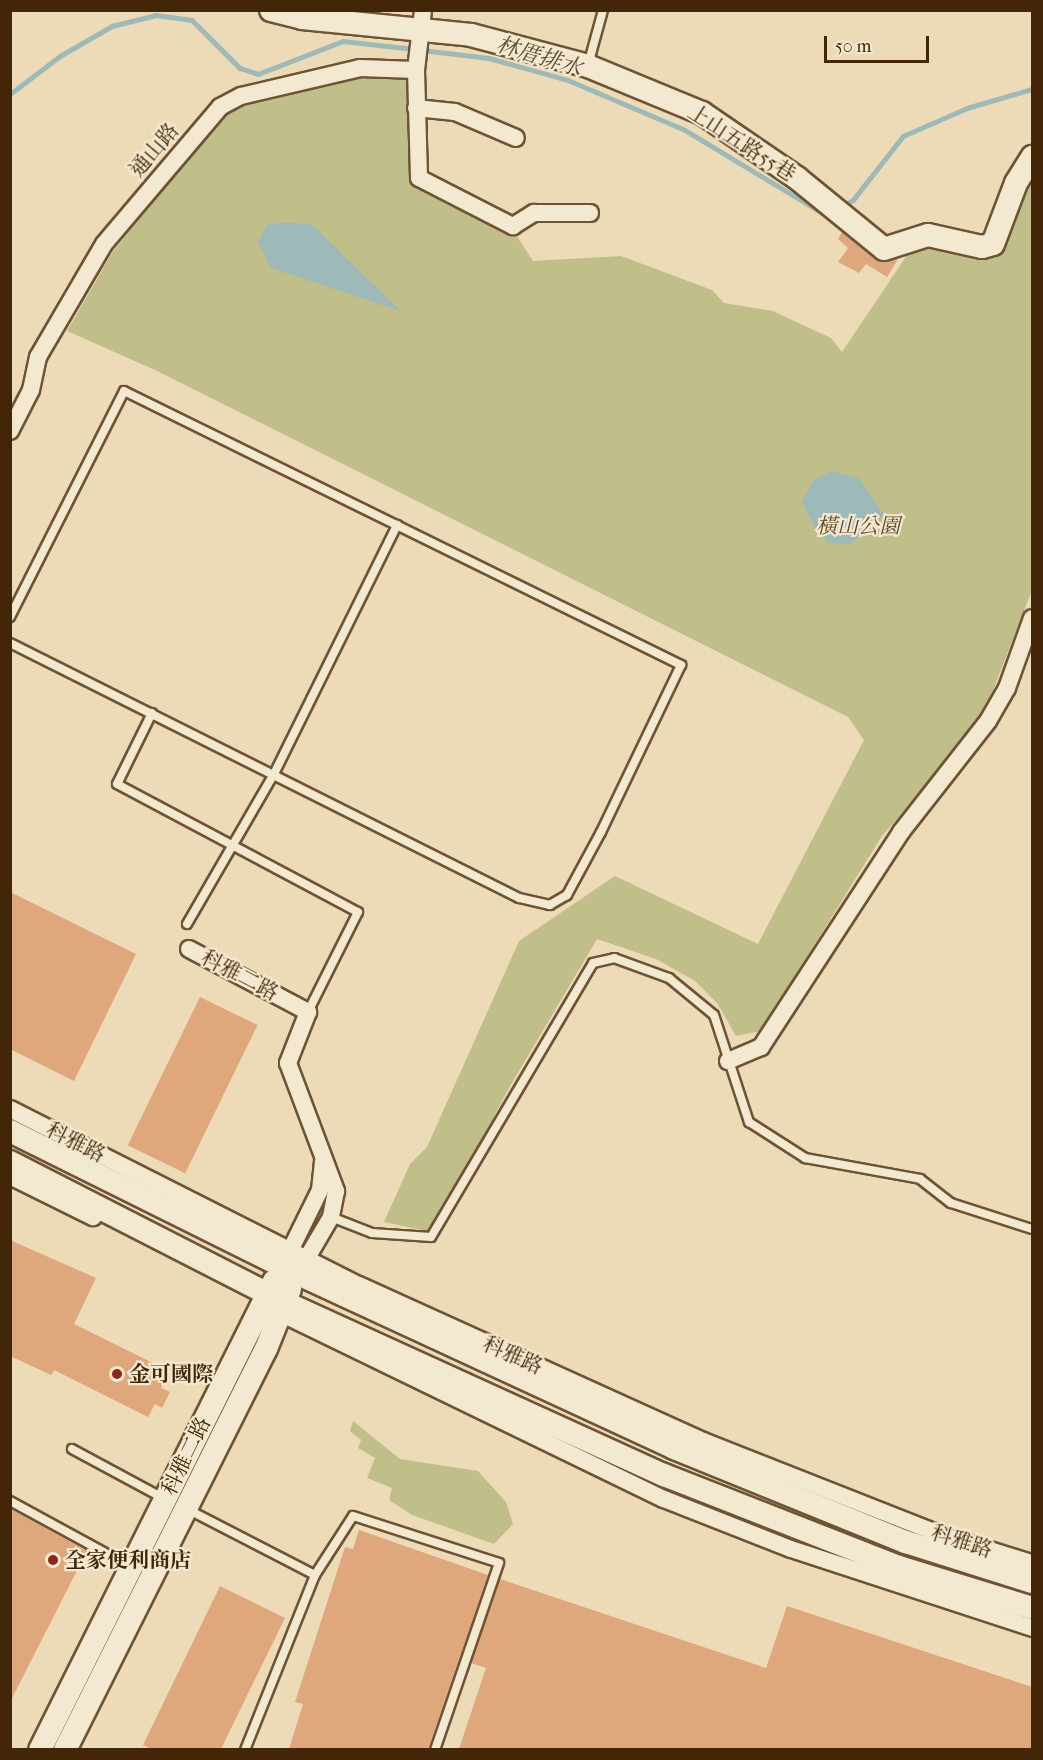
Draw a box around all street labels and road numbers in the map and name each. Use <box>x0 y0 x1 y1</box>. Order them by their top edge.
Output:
street label: 上山五路55巷 <box>684 99 800 187</box>
street label: 通山路 <box>124 118 184 182</box>
street label: 科雅二路 <box>197 944 283 1006</box>
street label: 科雅路 <box>42 1116 110 1168</box>
street label: 科雅路 <box>479 1331 547 1379</box>
street label: 科雅二路 <box>156 1413 216 1499</box>
street label: 科雅路 <box>928 1519 996 1563</box>

